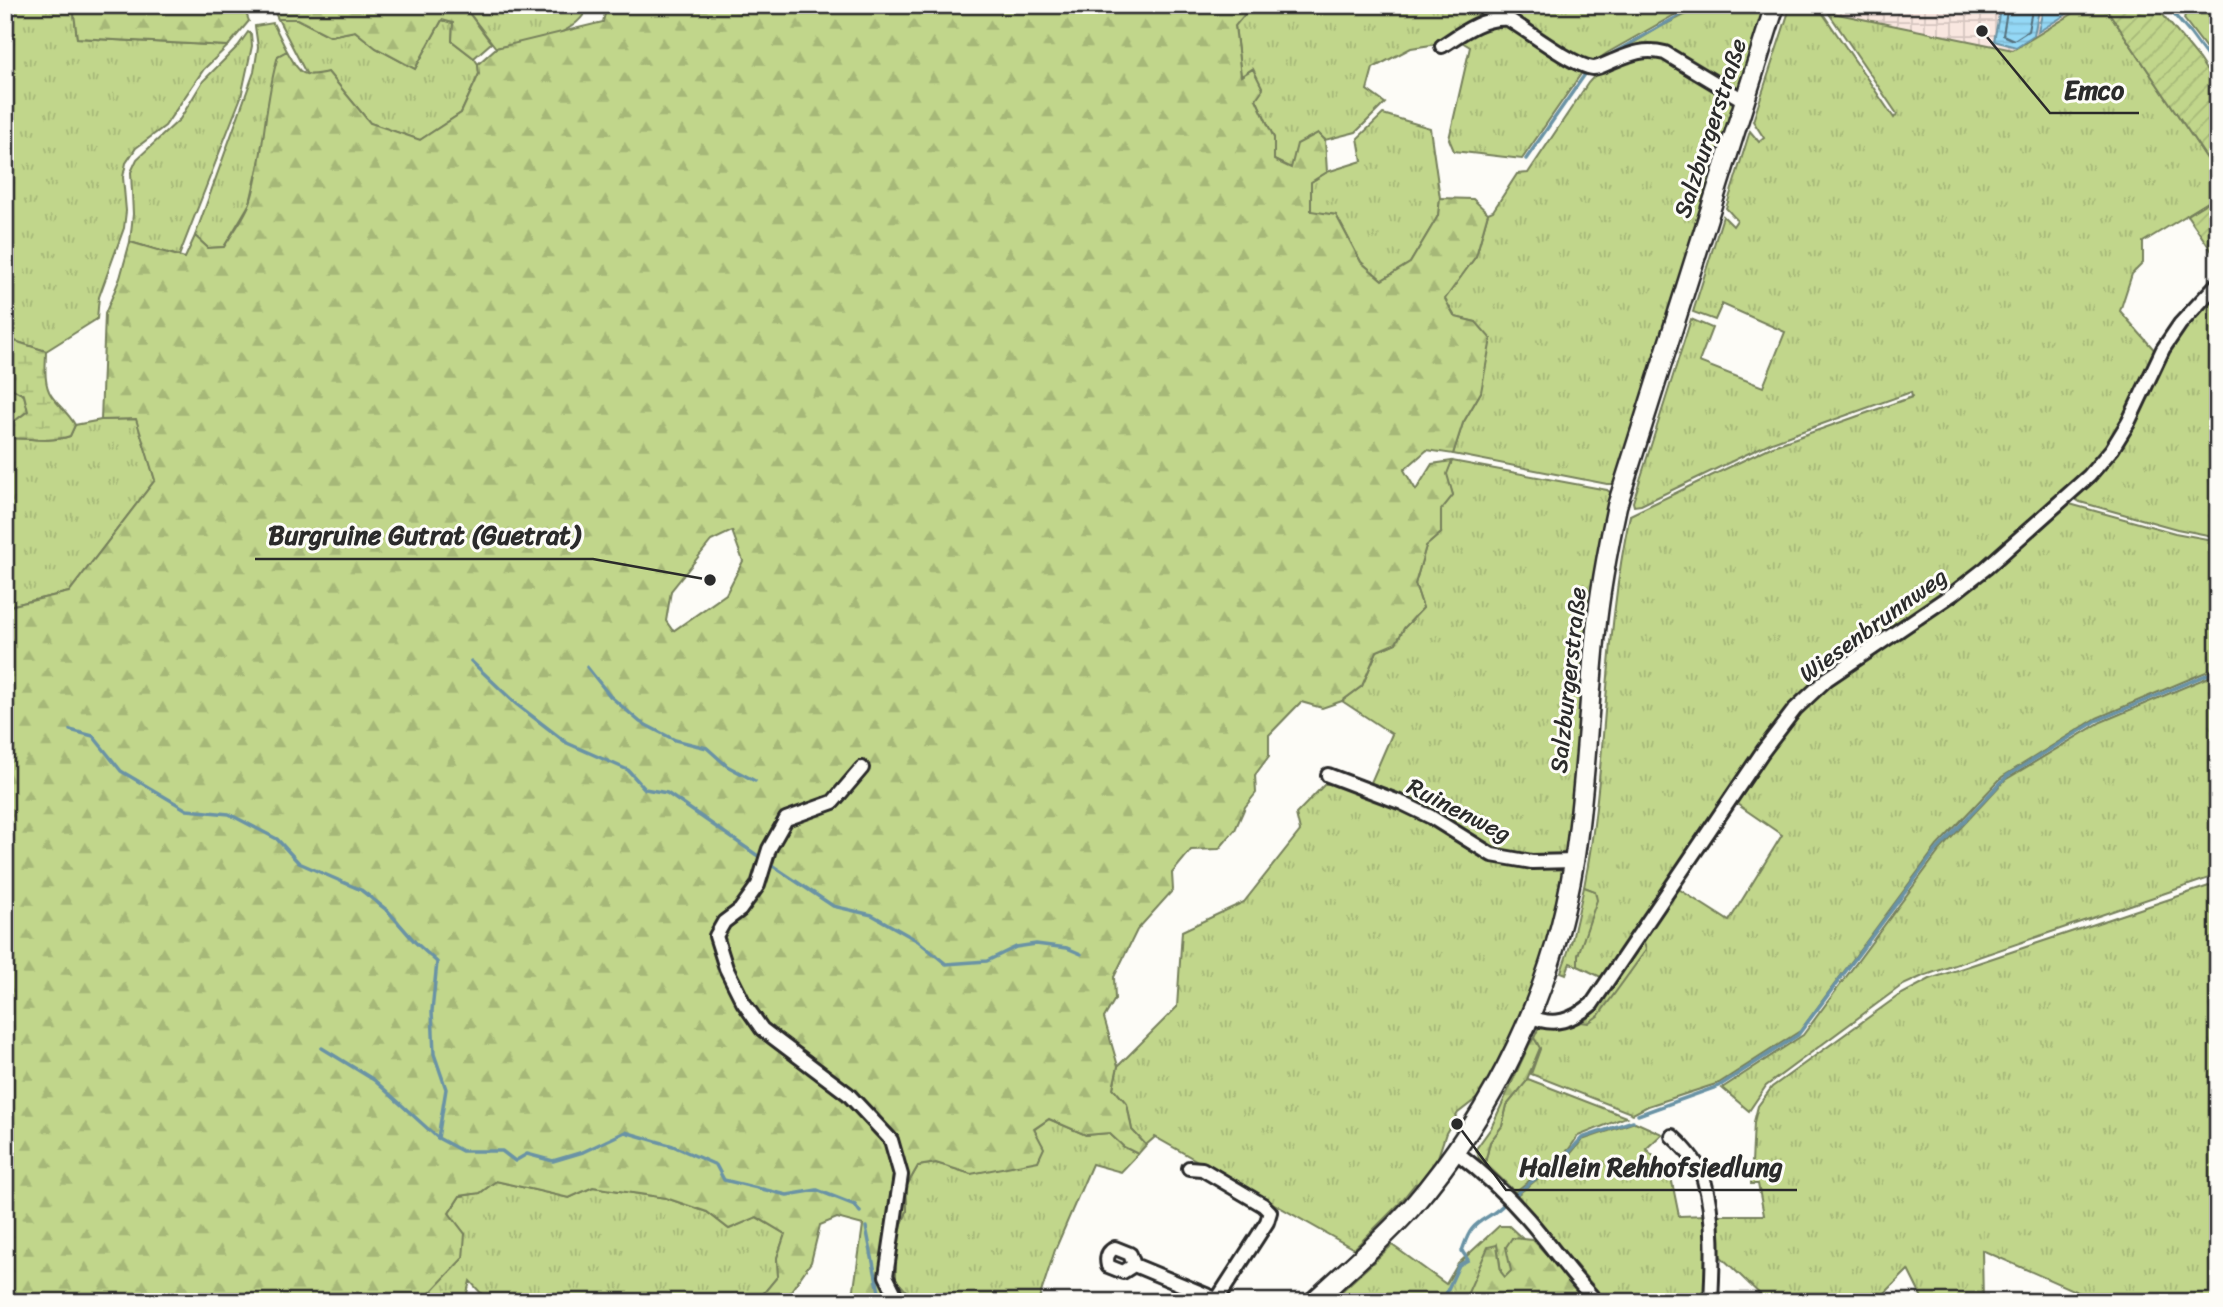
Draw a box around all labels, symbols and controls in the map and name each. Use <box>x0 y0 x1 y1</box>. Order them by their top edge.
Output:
street label: Salzburgerstraße <box>1661 33 1759 223</box>
callout: Emco <box>2050 66 2139 113</box>
text: Emco <box>2064 67 2125 113</box>
callout: Burgruine Gutrat (Guetrat) <box>255 512 593 559</box>
text: Burgruine Gutrat (Guetrat) <box>268 512 582 558</box>
street label: Wiesenbrunnweg <box>1790 556 1956 694</box>
street label: Salzburgerstraße <box>1537 585 1599 775</box>
street label: Ruinenweg <box>1399 766 1519 854</box>
callout: Hallein Rehhofsiedlung <box>1506 1143 1797 1190</box>
text: Hallein Rehhofsiedlung <box>1519 1144 1783 1190</box>

